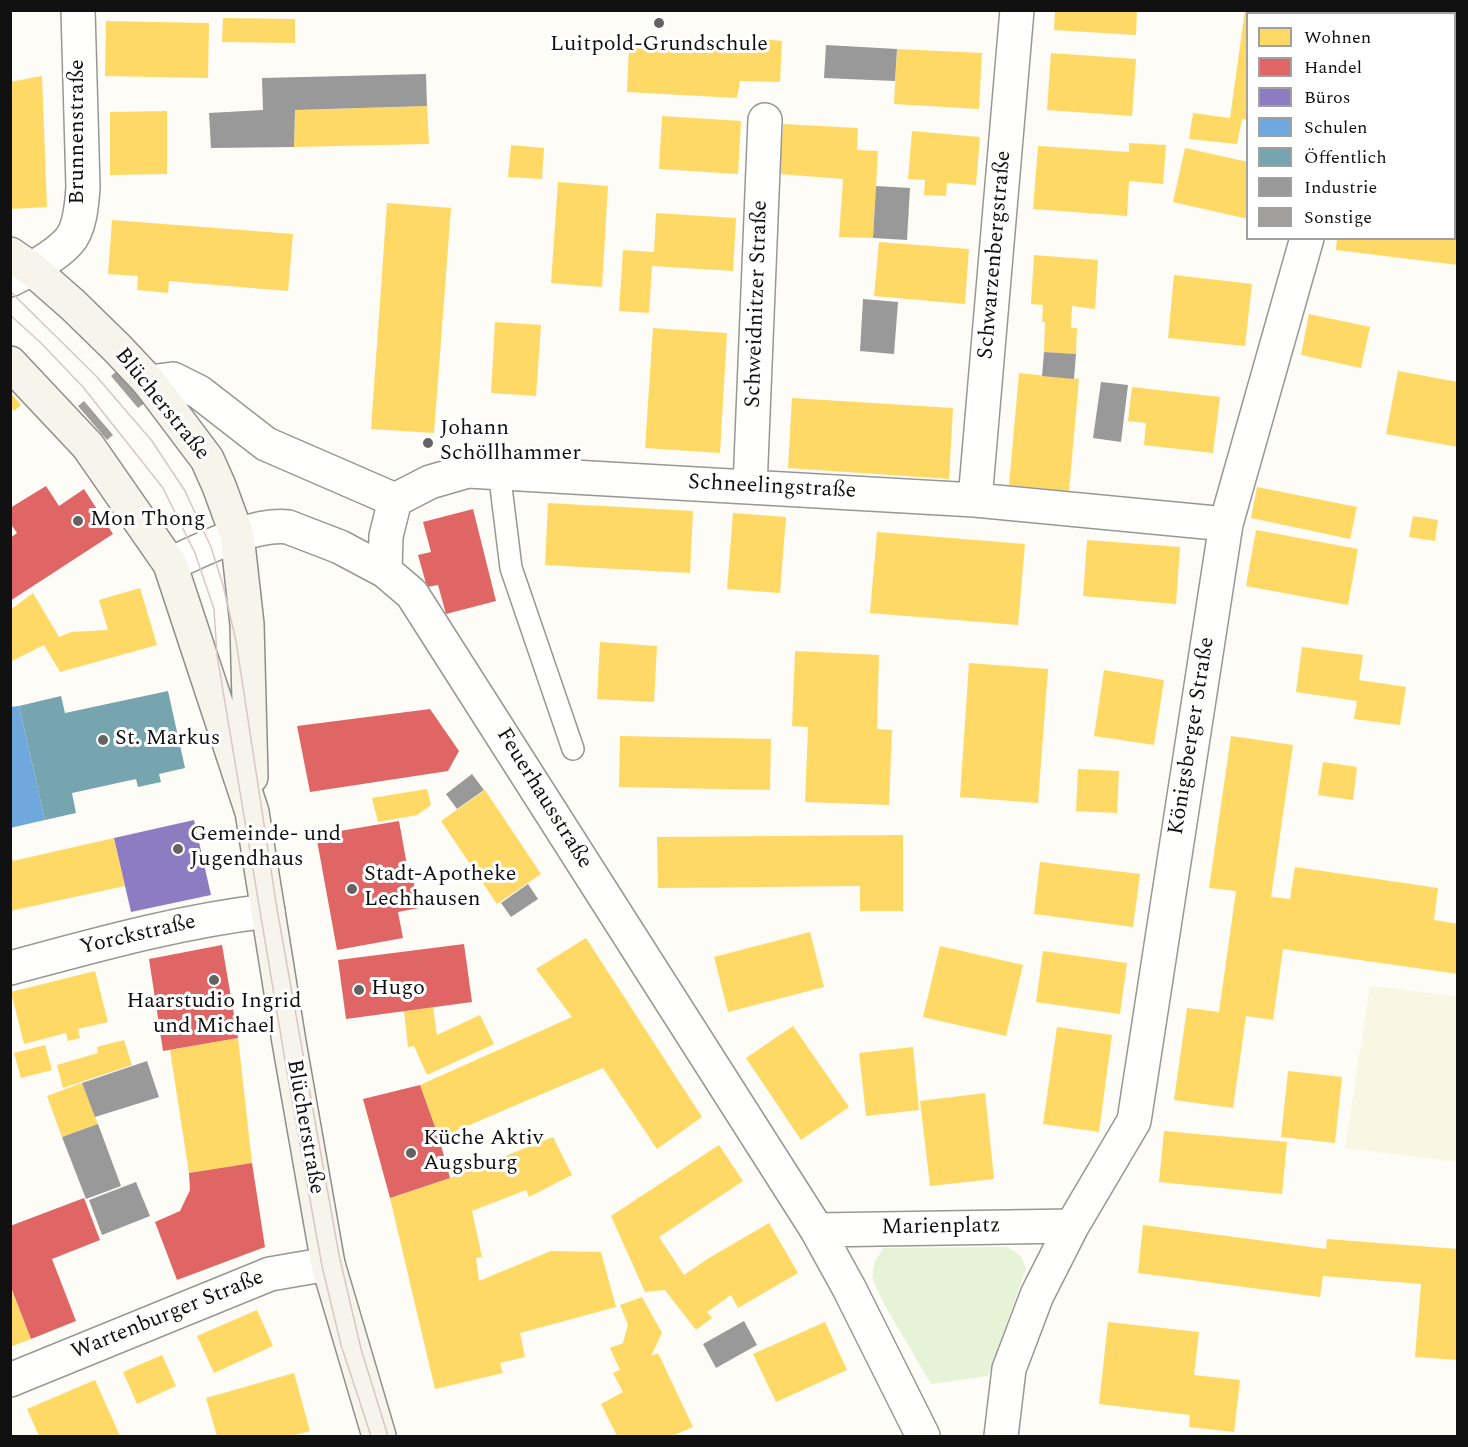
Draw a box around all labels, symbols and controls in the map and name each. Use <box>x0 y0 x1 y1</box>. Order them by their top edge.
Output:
legend <box>1246 12 1456 240</box>
marker: Luitpold-Grundschule <box>652 16 666 30</box>
text: Wohnen <box>1304 24 1371 51</box>
place label: Luitpold-Grundschule <box>550 33 768 59</box>
text: Handel <box>1304 54 1362 81</box>
street label: Brunnenstraße <box>66 59 92 205</box>
text: Büros <box>1304 84 1351 111</box>
text: Schulen <box>1304 114 1368 141</box>
text: Öffentlich <box>1304 144 1387 171</box>
street label: Schwarzenbergstraße <box>974 150 1018 360</box>
text: Industrie <box>1304 174 1377 201</box>
street label: Schweidnitzer Straße <box>741 200 775 408</box>
text: Sonstige <box>1304 204 1372 231</box>
street label: Blücherstraße <box>108 344 214 466</box>
place label: Johann Schöllhammer <box>440 417 581 469</box>
marker: Johann Schöllhammer <box>421 436 435 450</box>
street label: Schneelingstraße <box>687 470 857 506</box>
place label: Mon Thong <box>90 508 205 534</box>
marker: Mon Thong <box>71 514 85 528</box>
street label: Königsberger Straße <box>1164 635 1222 837</box>
street label: Feuerhausstraße <box>489 724 597 874</box>
place label: St. Markus <box>115 727 220 753</box>
marker: St. Markus <box>96 733 110 747</box>
place label: Gemeinde- und Jugendhaus <box>190 823 341 874</box>
marker: Gemeinde- und Jugendhaus <box>171 842 185 856</box>
place label: Stadt-Apotheke Lechhausen <box>364 863 516 914</box>
marker: Stadt-Apotheke Lechhausen <box>345 882 359 896</box>
street label: Yorckstraße <box>77 910 199 962</box>
marker: Haarstudio Ingrid und Michael <box>207 973 221 987</box>
place label: Hugo <box>371 977 425 1003</box>
marker: Hugo <box>352 983 366 997</box>
place label: Haarstudio Ingrid und Michael <box>126 990 302 1042</box>
street label: Blücherstraße <box>279 1057 329 1197</box>
place label: Küche Aktiv Augsburg <box>423 1127 543 1178</box>
marker: Küche Aktiv Augsburg <box>404 1146 418 1160</box>
street label: Marienplatz <box>881 1214 1001 1242</box>
street label: Wartenburger Straße <box>68 1265 268 1367</box>

